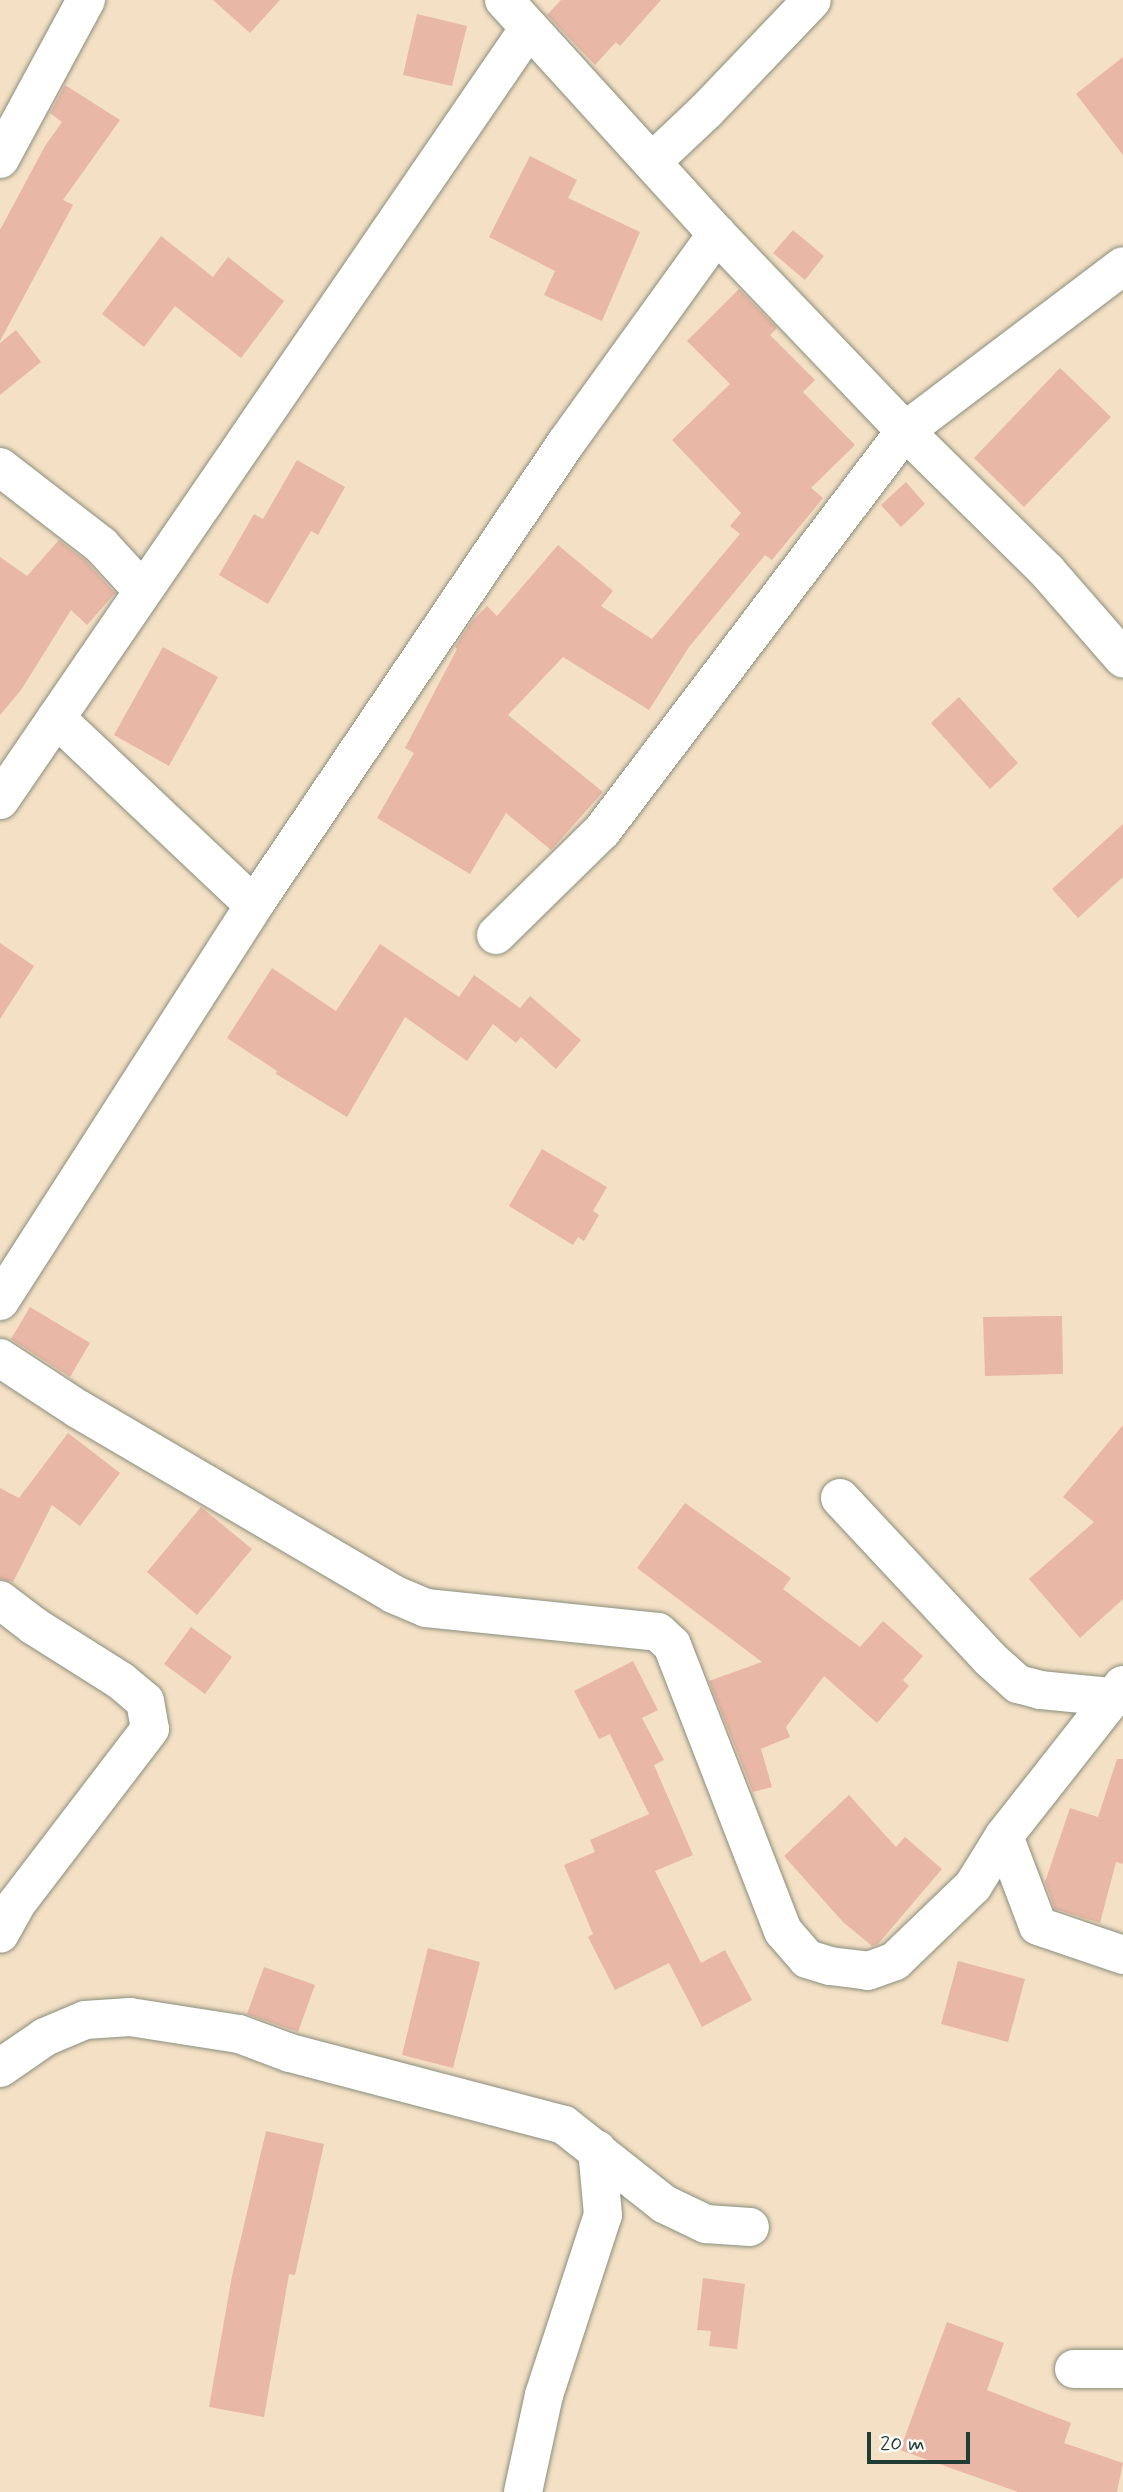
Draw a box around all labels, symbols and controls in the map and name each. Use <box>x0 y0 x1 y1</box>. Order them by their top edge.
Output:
scale bar <box>871 2418 974 2462</box>
text: 20 m <box>880 2430 925 2458</box>

